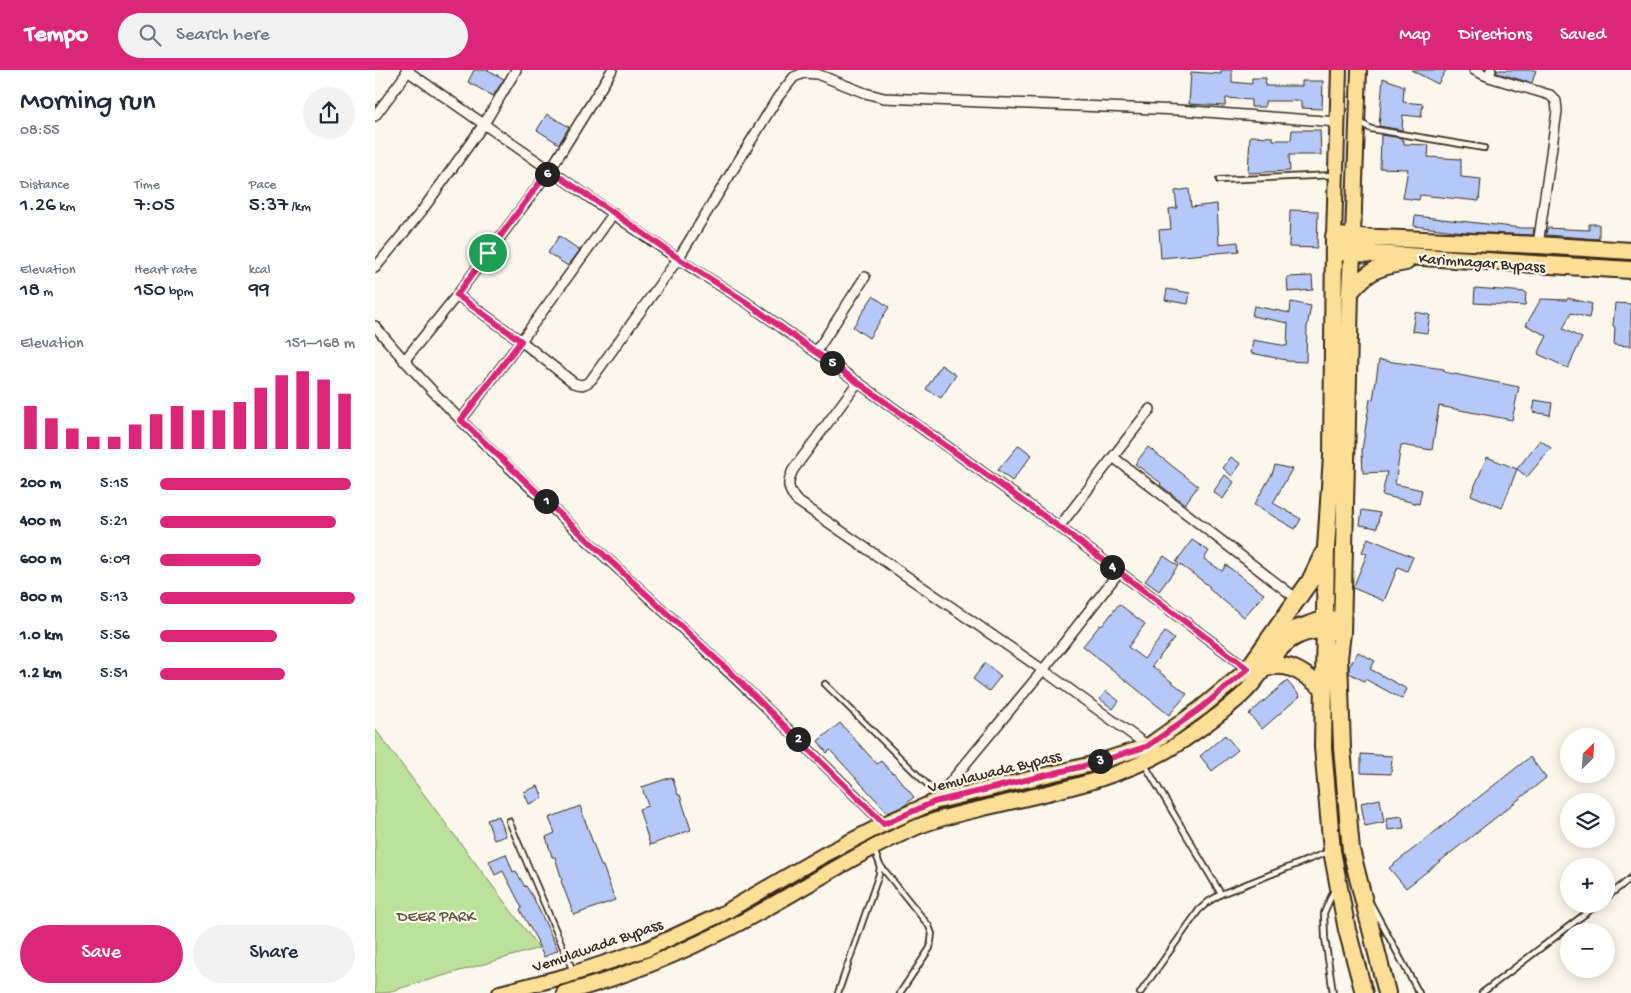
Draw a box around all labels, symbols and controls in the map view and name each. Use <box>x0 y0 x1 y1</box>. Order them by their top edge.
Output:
search box <box>118 13 468 58</box>
text: Tempo <box>25 21 88 50</box>
icon: search <box>136 21 164 49</box>
text: Search here <box>176 24 270 47</box>
text: Map <box>1399 25 1431 46</box>
text: Directions <box>1459 25 1532 46</box>
text: Saved <box>1560 25 1606 46</box>
text: Morning run <box>20 86 155 119</box>
button: share <box>303 87 355 139</box>
text: 08:55 <box>20 122 60 141</box>
pin: 6 <box>535 162 559 186</box>
text: 6 <box>544 166 551 183</box>
text: Distance <box>20 177 69 194</box>
text: Time <box>134 177 160 194</box>
text: Pace <box>249 177 276 194</box>
text: 1.26 <box>20 194 56 219</box>
text: 7:05 <box>134 194 175 219</box>
text: 5:37 <box>249 194 288 219</box>
text: km <box>56 199 76 216</box>
text: /km <box>288 199 311 216</box>
pin <box>467 232 509 274</box>
icon: arrive <box>474 239 502 267</box>
street label: Karimnagar Bypass <box>1418 251 1547 278</box>
text: Elevation <box>20 262 76 279</box>
text: Heart rate <box>134 262 197 279</box>
text: kcal <box>249 262 271 279</box>
text: 18 <box>20 279 40 304</box>
text: 150 <box>134 279 166 304</box>
text: 99 <box>249 279 270 304</box>
text: m <box>40 284 53 301</box>
text: bpm <box>166 284 193 301</box>
text: Elevation <box>20 335 84 354</box>
text: 151–168 m <box>285 335 355 354</box>
pin: 5 <box>819 350 845 376</box>
text: 5 <box>829 355 836 372</box>
text: 200 m <box>20 475 61 494</box>
text: 5:15 <box>100 475 128 494</box>
pin: 1 <box>533 488 559 514</box>
text: 1 <box>544 493 549 510</box>
text: 400 m <box>20 513 61 532</box>
text: 5:21 <box>100 513 128 532</box>
text: 600 m <box>20 551 61 570</box>
text: 6:09 <box>100 551 130 570</box>
pin: 4 <box>1099 554 1125 580</box>
text: 4 <box>1109 559 1116 576</box>
text: 800 m <box>20 589 62 608</box>
text: 5:13 <box>100 589 128 608</box>
text: 1.0 km <box>20 627 63 646</box>
text: 5:56 <box>100 627 130 646</box>
text: 1.2 km <box>20 665 62 684</box>
text: 5:51 <box>100 665 128 684</box>
pin: 2 <box>785 726 811 752</box>
north arrow <box>1560 728 1615 782</box>
map controls <box>1560 728 1615 978</box>
text: 2 <box>795 731 802 748</box>
street label: Vemulawada Bypass <box>925 747 1064 799</box>
pin: 3 <box>1087 748 1113 774</box>
text: 3 <box>1097 753 1104 770</box>
button: layers <box>1560 793 1615 848</box>
button: + <box>1560 858 1615 913</box>
park label: DEER PARK <box>396 909 477 928</box>
street label: Vemulawada Bypass <box>530 916 667 979</box>
button: − <box>1560 923 1615 978</box>
button: Save <box>20 925 183 983</box>
button: Share <box>193 925 355 983</box>

